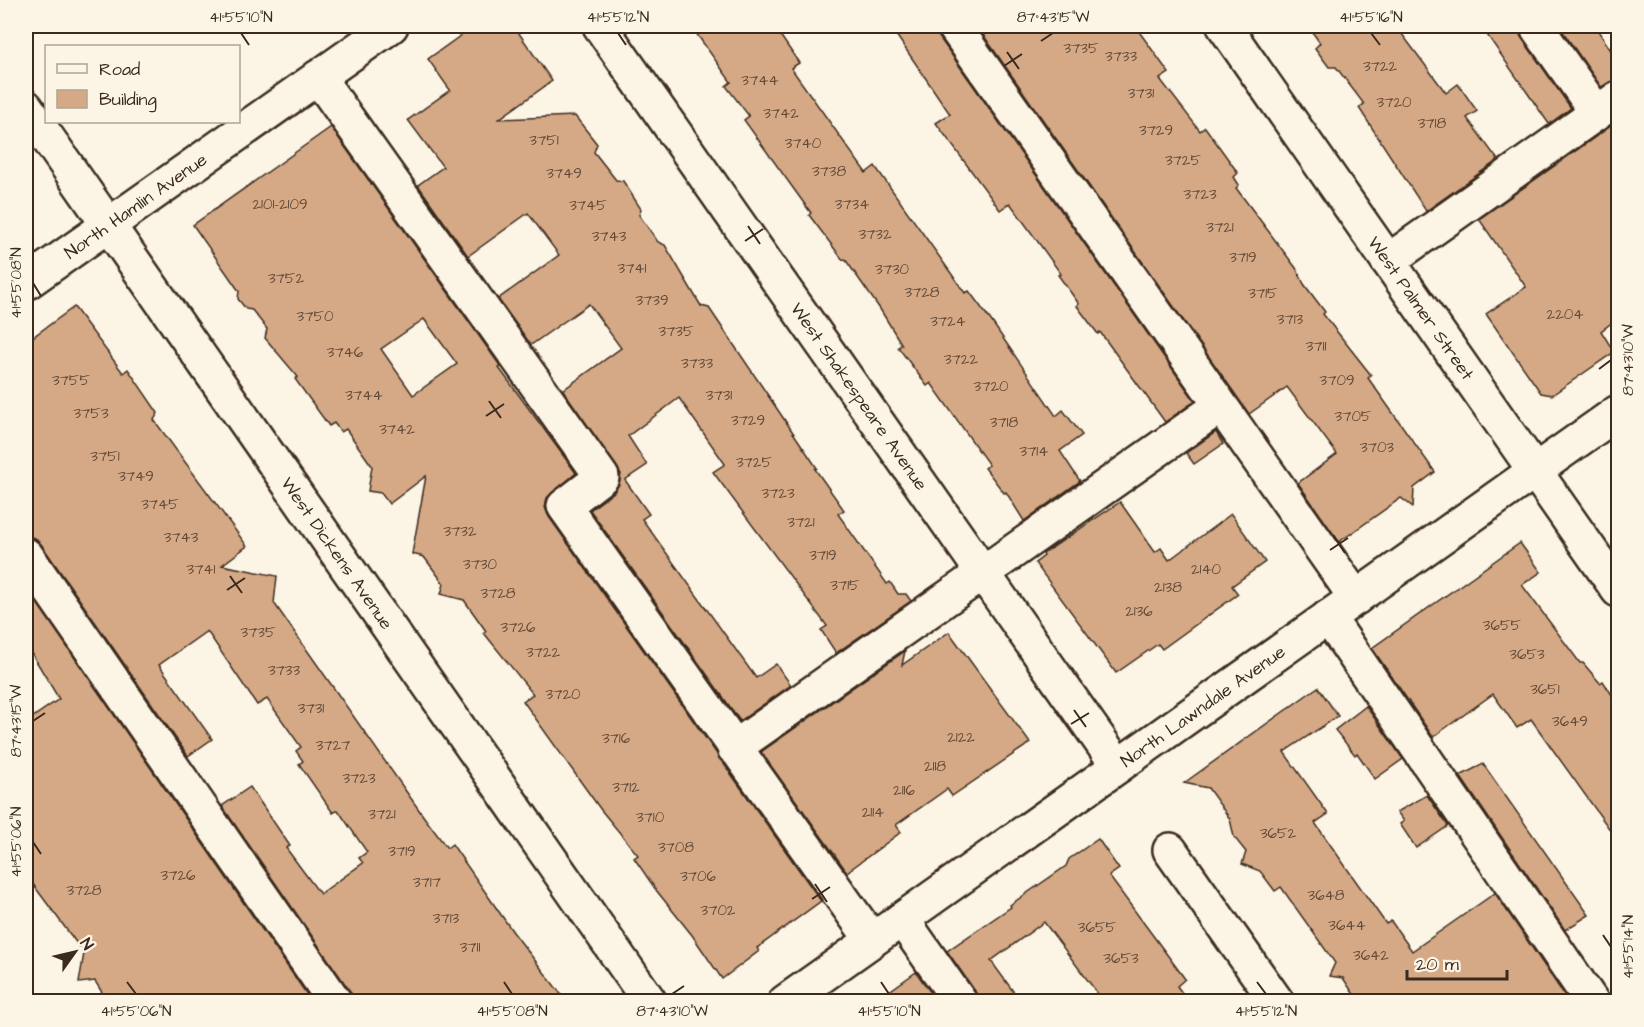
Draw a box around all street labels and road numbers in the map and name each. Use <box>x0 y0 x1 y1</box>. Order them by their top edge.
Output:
street label: North Hamlin Avenue <box>59 147 212 265</box>
street label: West Palmer Street <box>1362 231 1480 386</box>
street label: West Shakespeare Avenue <box>784 298 933 496</box>
street label: West Dickens Avenue <box>275 472 399 635</box>
street label: North Lawndale Avenue <box>1116 639 1291 774</box>

